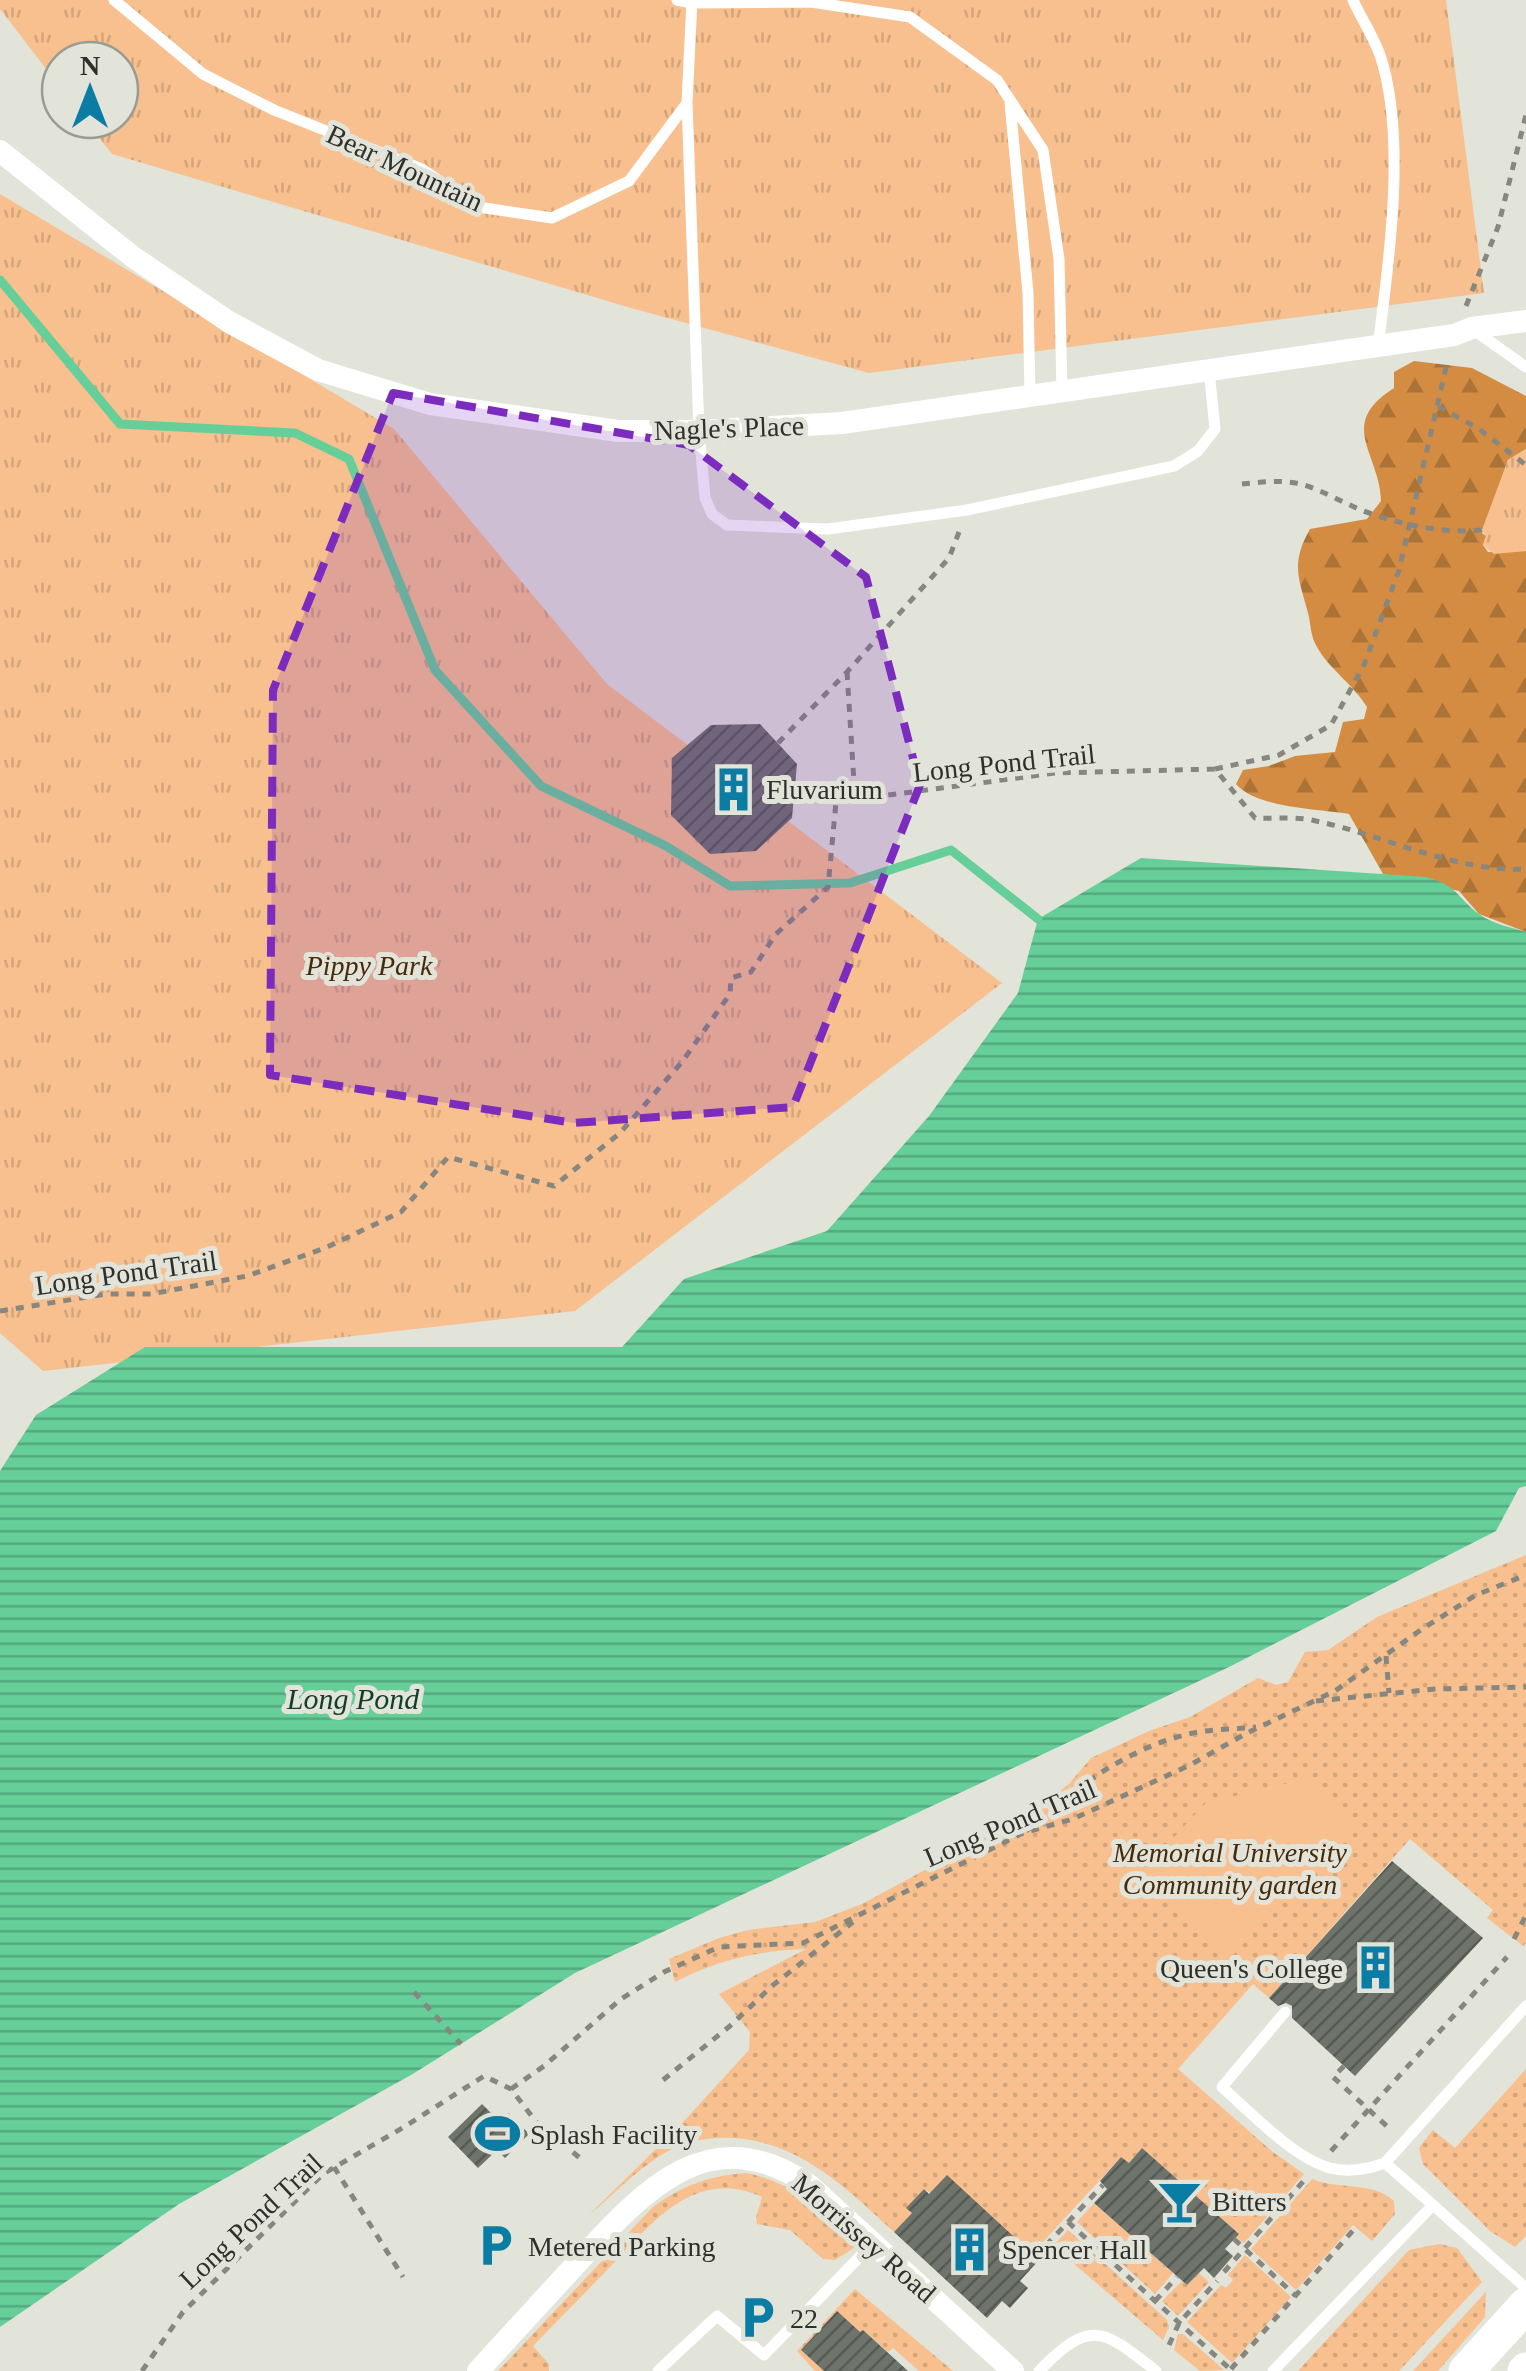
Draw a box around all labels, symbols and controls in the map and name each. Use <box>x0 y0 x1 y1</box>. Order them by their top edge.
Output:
north arrow <box>40 40 140 140</box>
text: N <box>80 50 100 81</box>
street label: Bear Mountain <box>322 118 488 218</box>
street label: Nagle's Place <box>653 410 805 446</box>
street label: Long Pond Trail <box>911 738 1097 788</box>
building icon: Fluvarium <box>709 765 757 813</box>
place label: Fluvarium <box>766 774 883 805</box>
park label: Pippy Park <box>305 950 433 981</box>
street label: Long Pond Trail <box>33 1245 219 1301</box>
water label: Long Pond <box>286 1682 420 1715</box>
street label: Long Pond Trail <box>919 1773 1101 1873</box>
park label: Memorial University Community garden <box>1112 1837 1348 1900</box>
building icon: Queen's College <box>1352 1944 1400 1992</box>
place label: Queen's College <box>1160 1953 1343 1984</box>
sports icon: Splash Facility <box>473 2110 521 2158</box>
place label: Splash Facility <box>530 2119 697 2150</box>
street label: Long Pond Trail <box>173 2147 329 2295</box>
street label: Morrissey Road <box>786 2167 942 2309</box>
bar icon: Bitters <box>1155 2177 1203 2225</box>
place label: Bitters <box>1212 2186 1287 2217</box>
parking icon: Metered Parking <box>471 2222 519 2270</box>
building icon: Spencer Hall <box>945 2225 993 2273</box>
place label: Metered Parking <box>528 2231 715 2262</box>
place label: Spencer Hall <box>1002 2234 1148 2265</box>
parking icon: 22 <box>733 2294 781 2342</box>
place label: 22 <box>790 2303 818 2334</box>

